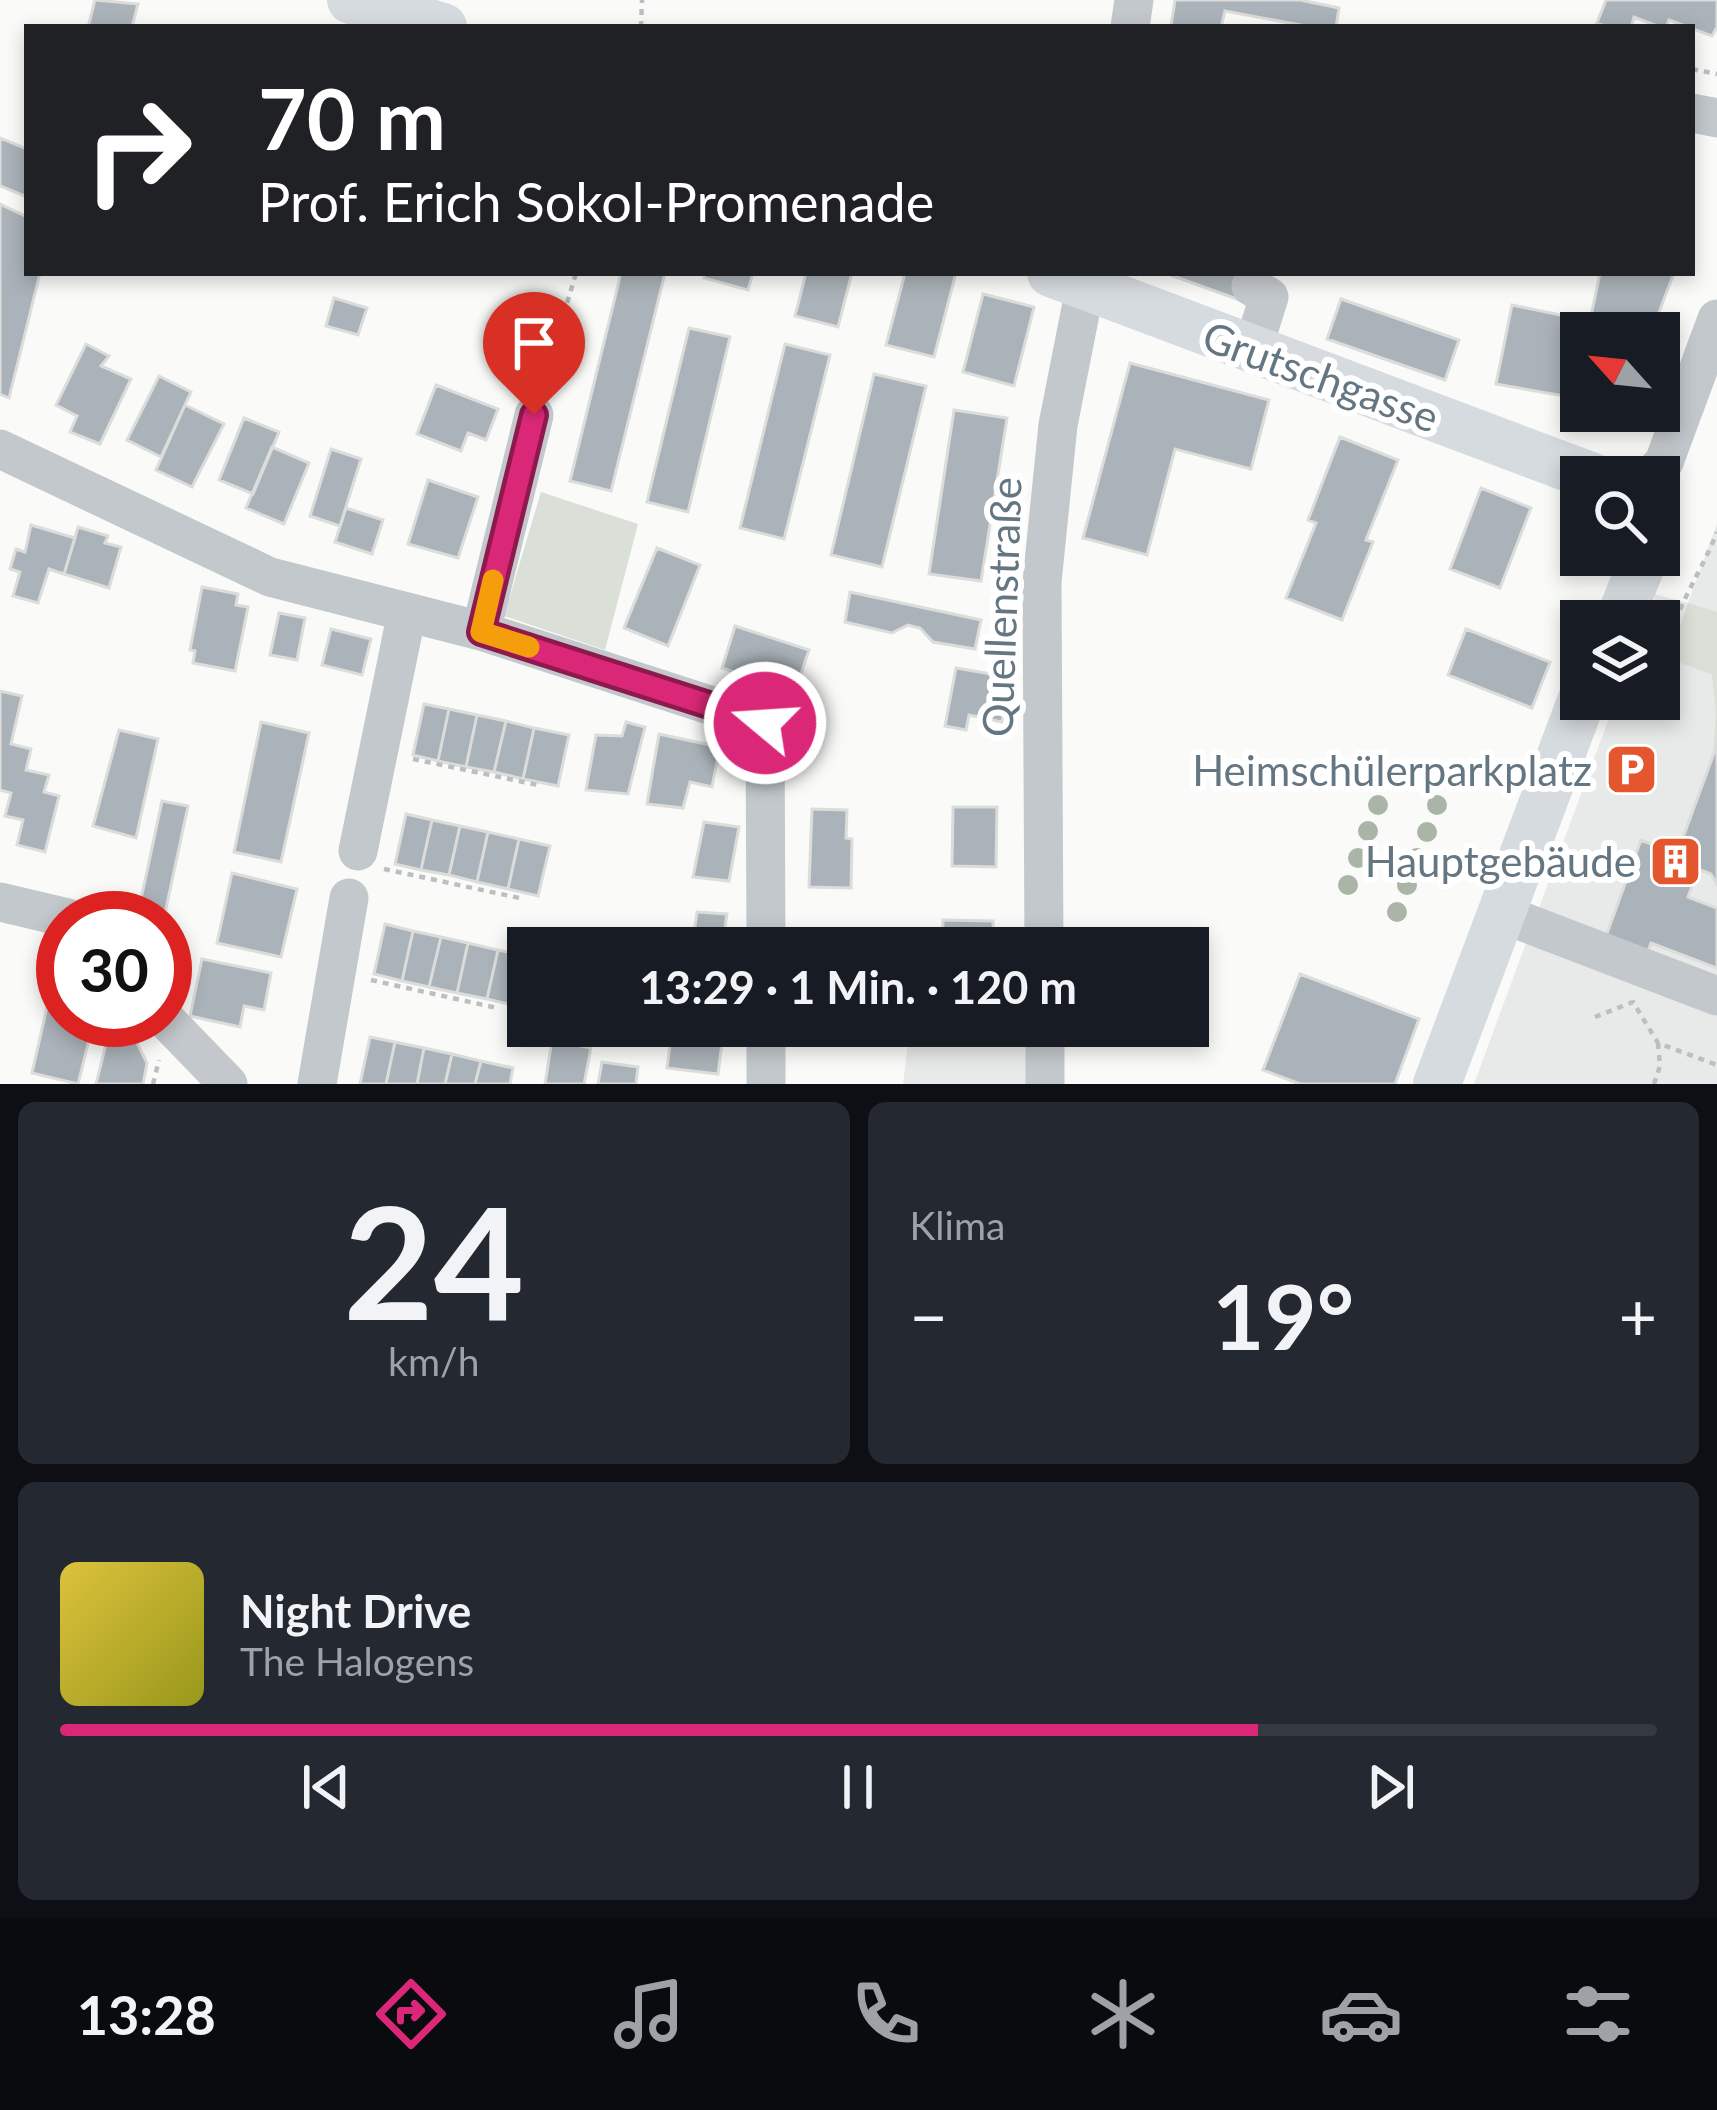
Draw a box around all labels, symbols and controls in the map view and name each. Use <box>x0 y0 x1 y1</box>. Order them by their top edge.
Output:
text: 70 m <box>258 67 446 168</box>
icon: right <box>60 72 216 228</box>
text: Prof. Erich Sokol-Promenade <box>258 169 934 234</box>
pin <box>483 292 585 415</box>
icon: arrive <box>501 310 567 376</box>
street label: Grutschgasse <box>1196 310 1446 442</box>
north arrow <box>1560 312 1680 432</box>
map controls <box>1560 312 1680 720</box>
button: search <box>1560 456 1680 576</box>
street label: Quellenstraße <box>971 476 1031 738</box>
button: layers <box>1560 600 1680 720</box>
position arrow <box>702 660 828 786</box>
parking icon: Heimschülerparkplatz <box>1603 742 1659 798</box>
place label: Heimschülerparkplatz <box>1192 745 1592 795</box>
building icon: Hauptgebäude <box>1647 833 1703 889</box>
place label: Hauptgebäude <box>1365 836 1636 886</box>
speed limit sign: 30 <box>36 891 192 1047</box>
text: 13:29 · 1 Min. · 120 m <box>639 960 1077 1014</box>
text: 24 <box>343 1166 524 1353</box>
text: Klima <box>910 1202 1005 1248</box>
text: 19° <box>1212 1261 1354 1369</box>
text: − <box>910 1276 948 1355</box>
text: + <box>1619 1276 1657 1355</box>
text: km/h <box>388 1338 479 1384</box>
text: Night Drive <box>240 1584 471 1638</box>
text: The Halogens <box>240 1638 474 1684</box>
icon: previous <box>293 1754 359 1820</box>
icon: pause <box>825 1754 891 1820</box>
icon: next <box>1358 1754 1424 1820</box>
icon: directions <box>369 1972 453 2056</box>
icon: music <box>607 1972 691 2056</box>
icon: phone <box>844 1972 928 2056</box>
icon: climate <box>1081 1972 1165 2056</box>
icon: car <box>1319 1972 1403 2056</box>
icon: filters <box>1556 1972 1640 2056</box>
text: 13:28 <box>77 1982 216 2047</box>

